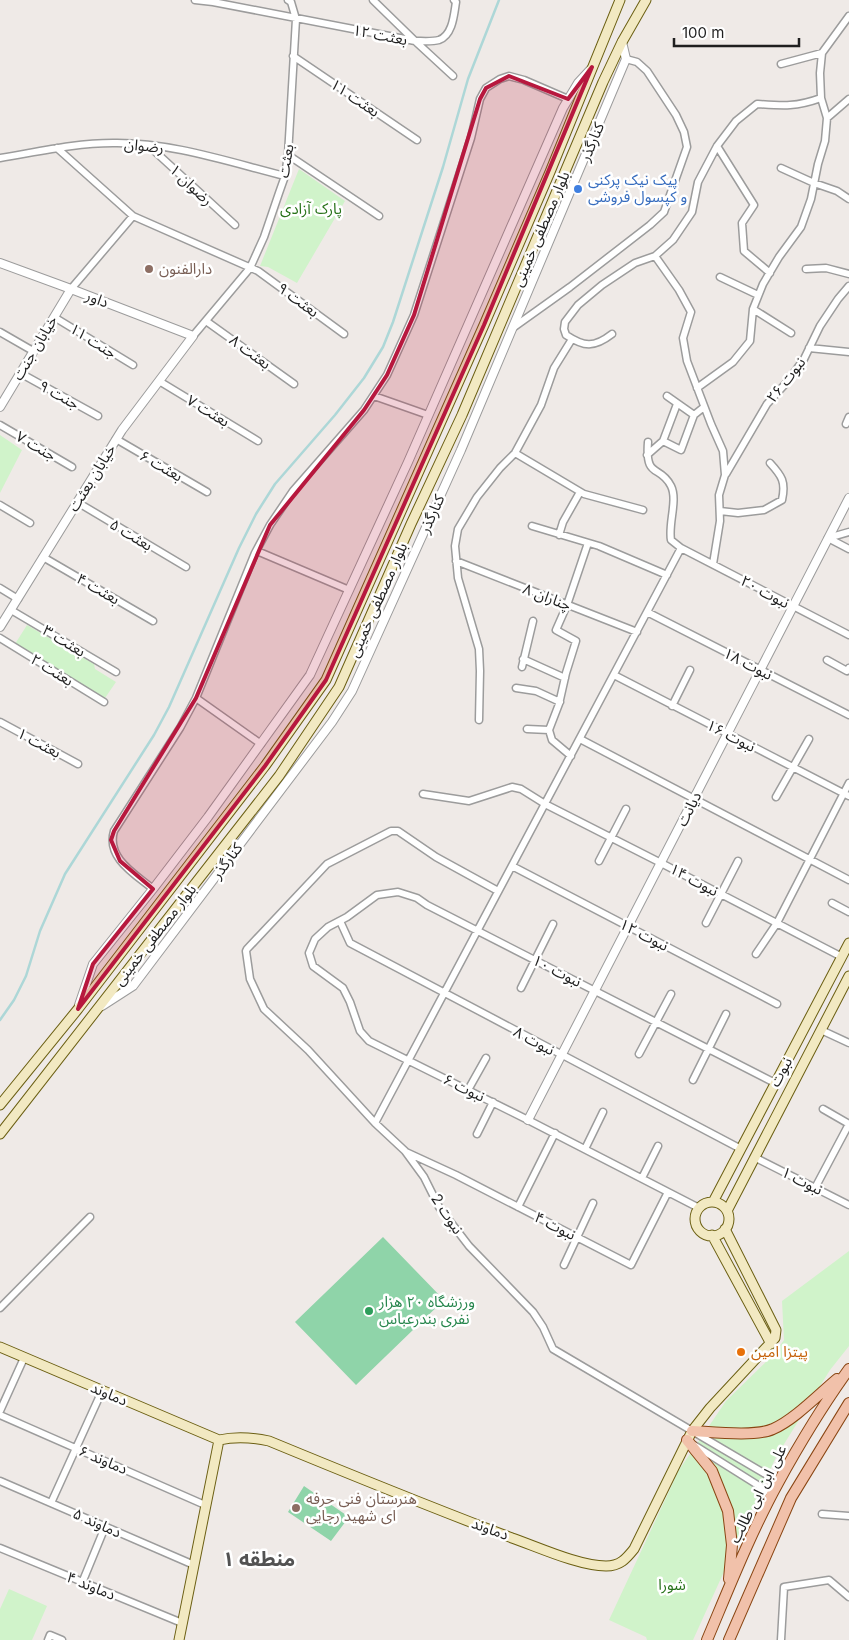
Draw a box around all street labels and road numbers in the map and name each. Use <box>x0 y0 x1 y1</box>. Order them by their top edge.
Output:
street label: بعثت ۱۲ <box>351 20 409 49</box>
street label: بعثت ۱۱ <box>327 74 383 121</box>
street label: کنارگذر <box>575 119 608 165</box>
street label: رضوان <box>123 134 165 157</box>
street label: بعثت <box>273 143 298 179</box>
street label: رضوان ۱ <box>166 160 217 209</box>
street label: بلوار مصطفی خمینی <box>508 168 573 289</box>
street label: بعثت ۹ <box>274 278 323 321</box>
street label: داور <box>82 285 111 312</box>
street label: خیابان جنت <box>8 312 61 384</box>
street label: جنت ۱۱ <box>66 319 120 362</box>
street label: بعثت ۸ <box>226 330 275 373</box>
street label: نبوت ۲۶ <box>762 353 809 406</box>
street label: جنت ۹ <box>36 376 83 413</box>
street label: بعثت ۷ <box>183 390 233 431</box>
street label: جنت ۷ <box>13 427 60 465</box>
street label: خیابان بعثت <box>64 441 120 515</box>
street label: بعثت ۶ <box>136 446 186 485</box>
street label: کنارگذر <box>414 491 449 537</box>
street label: بعثت ۵ <box>106 514 156 555</box>
street label: بلوار مصطفی خمینی <box>344 539 411 660</box>
street label: بعثت ۴ <box>73 569 123 608</box>
street label: نبوت ۲۰ <box>738 571 793 612</box>
street label: چناران ۸ <box>520 579 574 615</box>
street label: بعثت ۳ <box>39 620 89 661</box>
street label: نبوت ۱۸ <box>721 643 776 684</box>
street label: بعثت ۲ <box>27 649 77 690</box>
street label: نبوت ۱۶ <box>704 715 759 756</box>
street label: بعثت ۱ <box>14 723 64 762</box>
street label: دیانت <box>672 788 705 829</box>
street label: کنارگذر <box>206 838 247 883</box>
street label: نبوت ۱۴ <box>667 859 722 900</box>
street label: بلوار مصطفی خمینی <box>109 880 200 989</box>
street label: نبوت ۱۲ <box>617 914 672 955</box>
street label: نبوت ۱۰ <box>530 950 585 991</box>
street label: نبوت ۸ <box>510 1022 558 1059</box>
street label: نبوت <box>765 1054 796 1090</box>
street label: نبوت ۶ <box>440 1069 488 1106</box>
street label: نبوت ۱ <box>778 1162 826 1199</box>
street label: نبوت 2 <box>427 1190 468 1237</box>
street label: نبوت ۴ <box>531 1207 579 1244</box>
street label: دماوند <box>88 1377 130 1410</box>
street label: دماوند ۶ <box>76 1441 130 1478</box>
street label: علی ابن ابی طالب <box>725 1441 791 1546</box>
street label: دماوند ۵ <box>70 1504 124 1542</box>
street label: دماوند <box>469 1513 511 1544</box>
street label: دماوند ۴ <box>64 1567 118 1604</box>

